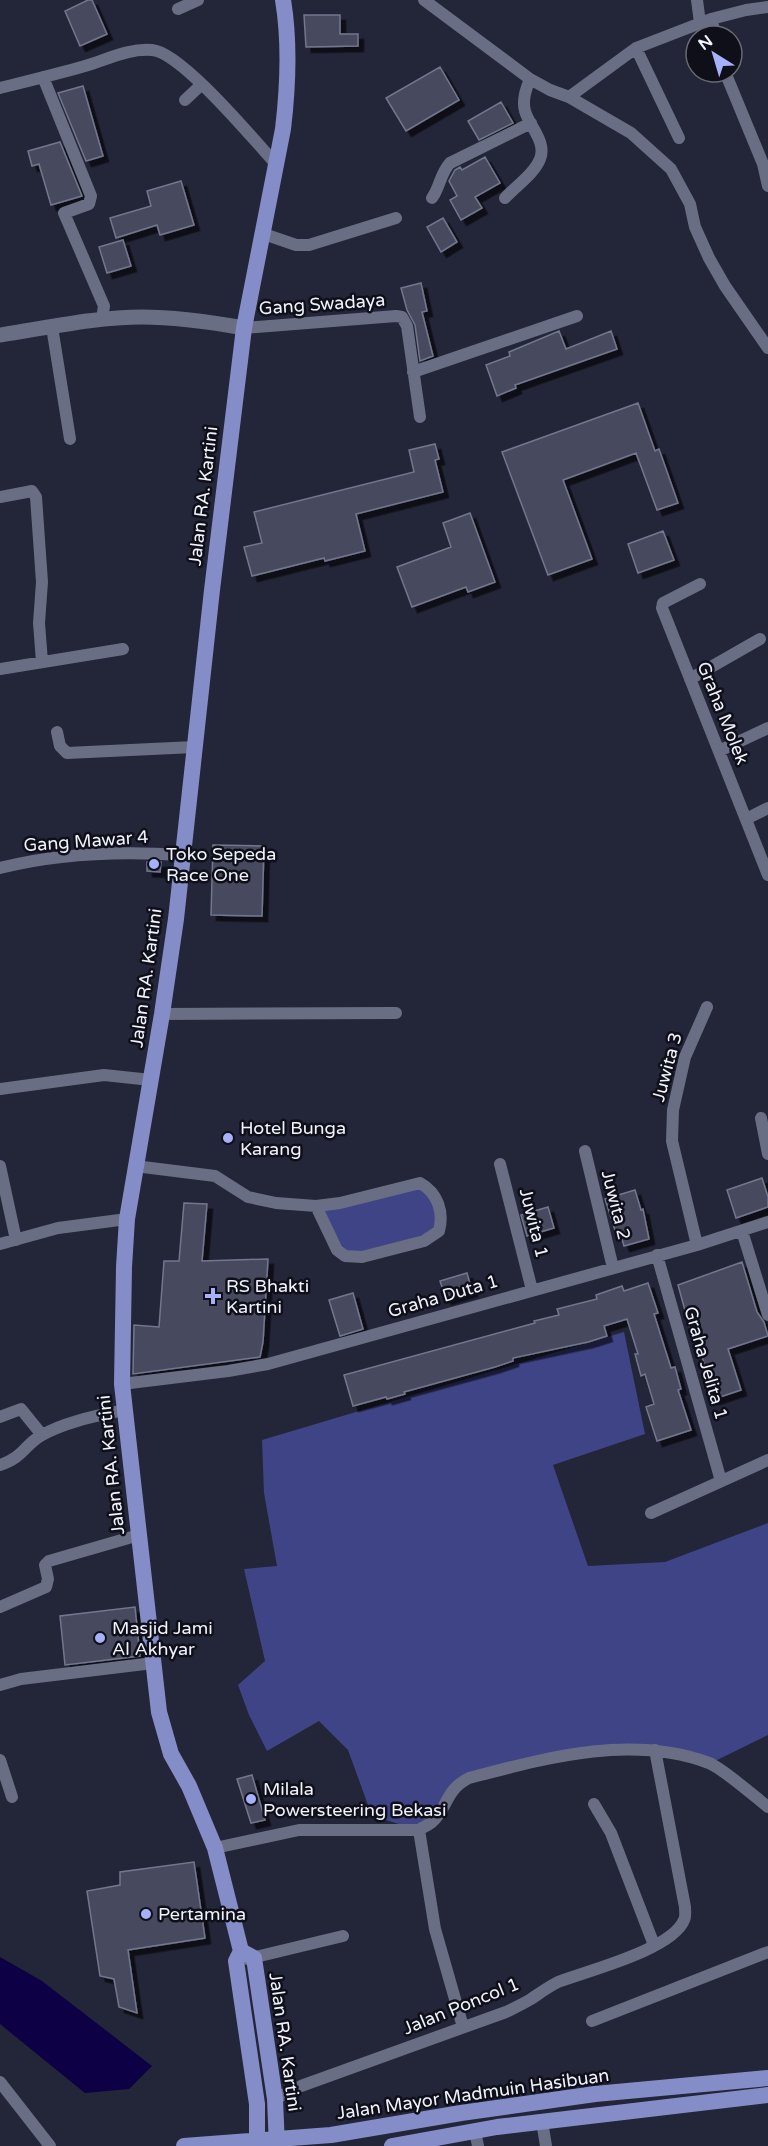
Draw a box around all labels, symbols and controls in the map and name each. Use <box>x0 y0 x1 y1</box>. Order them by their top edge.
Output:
north arrow <box>684 24 744 84</box>
text: N <box>694 31 717 55</box>
street label: Gang Swadaya <box>258 289 386 319</box>
street label: Jalan RA. Kartini <box>184 425 222 567</box>
street label: Graha Molek <box>692 658 754 768</box>
street label: Gang Mawar 4 <box>23 826 149 856</box>
place label: Toko Sepeda Race One <box>166 843 276 886</box>
marker: Toko Sepeda Race One <box>147 857 161 871</box>
street label: Jalan RA. Kartini <box>125 907 167 1049</box>
street label: Juwita 3 <box>647 1030 687 1104</box>
place label: Hotel Bunga Karang <box>240 1117 346 1160</box>
marker: Hotel Bunga Karang <box>221 1131 235 1145</box>
street label: Juwita 2 <box>597 1168 635 1242</box>
street label: Juwita 1 <box>515 1186 553 1260</box>
street label: Graha Duta 1 <box>385 1270 501 1322</box>
place label: RS Bhakti Kartini <box>226 1275 309 1318</box>
marker: RS Bhakti Kartini <box>204 1287 222 1305</box>
street label: Graha Jelita 1 <box>679 1304 733 1422</box>
street label: Jalan RA. Kartini <box>93 1394 129 1536</box>
place label: Masjid Jami Al Akhyar <box>112 1617 213 1660</box>
marker: Masjid Jami Al Akhyar <box>93 1631 107 1645</box>
place label: Milala Powersteering Bekasi <box>263 1778 446 1821</box>
marker: Milala Powersteering Bekasi <box>244 1792 258 1806</box>
place label: Pertamina <box>158 1903 246 1925</box>
marker: Pertamina <box>139 1907 153 1921</box>
street label: Jalan RA. Kartini <box>264 1971 306 2113</box>
street label: Jalan Poncol 1 <box>400 1973 522 2039</box>
street label: Jalan Mayor Madmuin Hasibuan <box>335 2064 611 2124</box>

